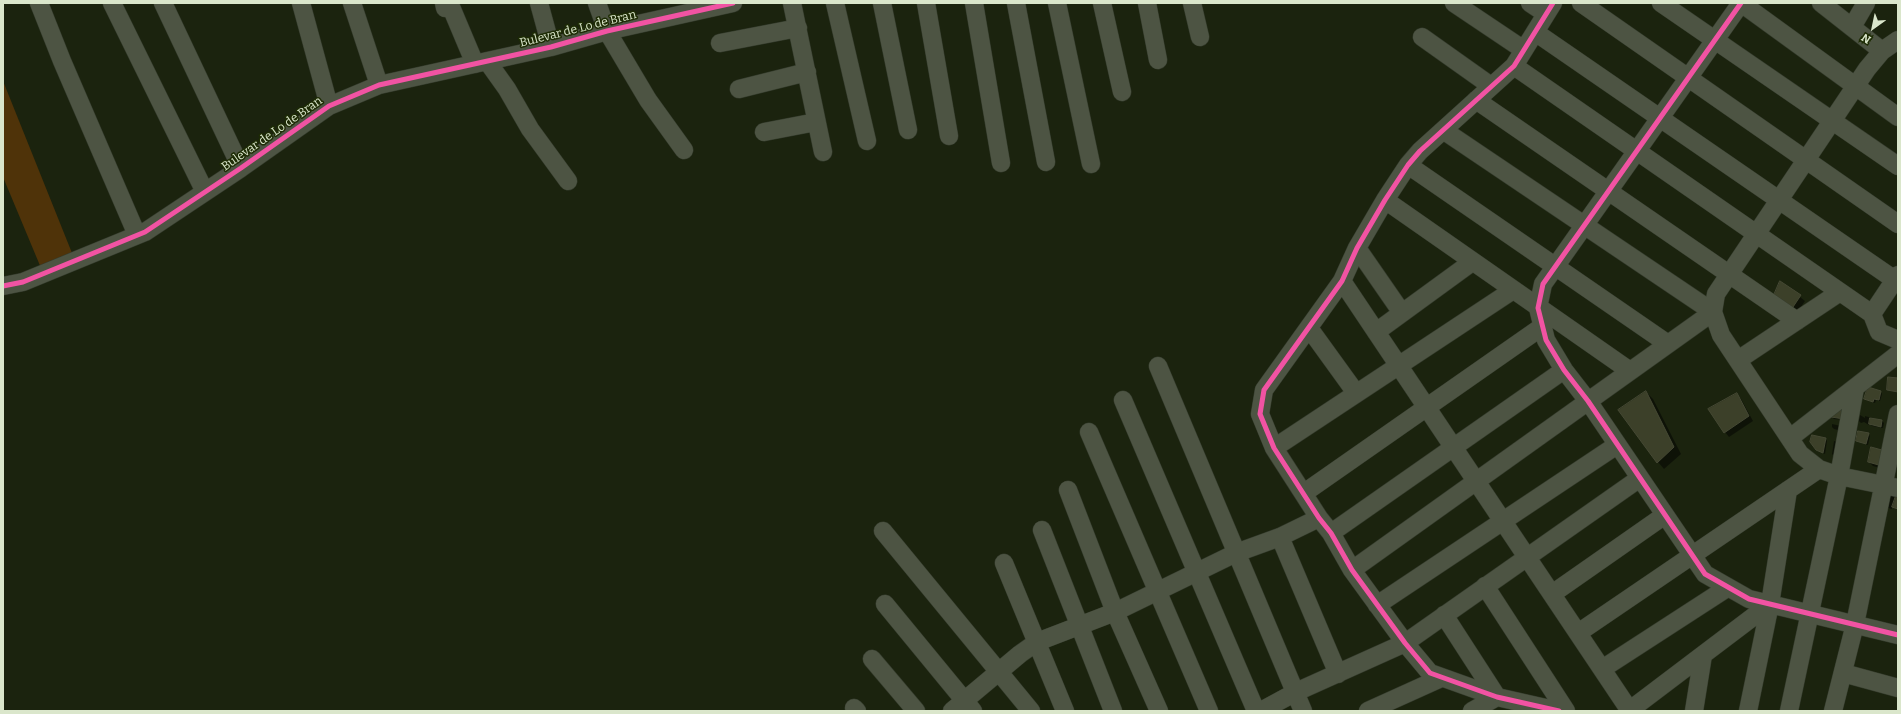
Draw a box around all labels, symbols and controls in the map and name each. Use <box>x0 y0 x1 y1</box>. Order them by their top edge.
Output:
street label: Bulevar de Lo de Bran <box>518 8 638 50</box>
north arrow <box>1853 8 1893 48</box>
text: N <box>1859 31 1873 46</box>
street label: Bulevar de Lo de Bran <box>219 94 325 174</box>

